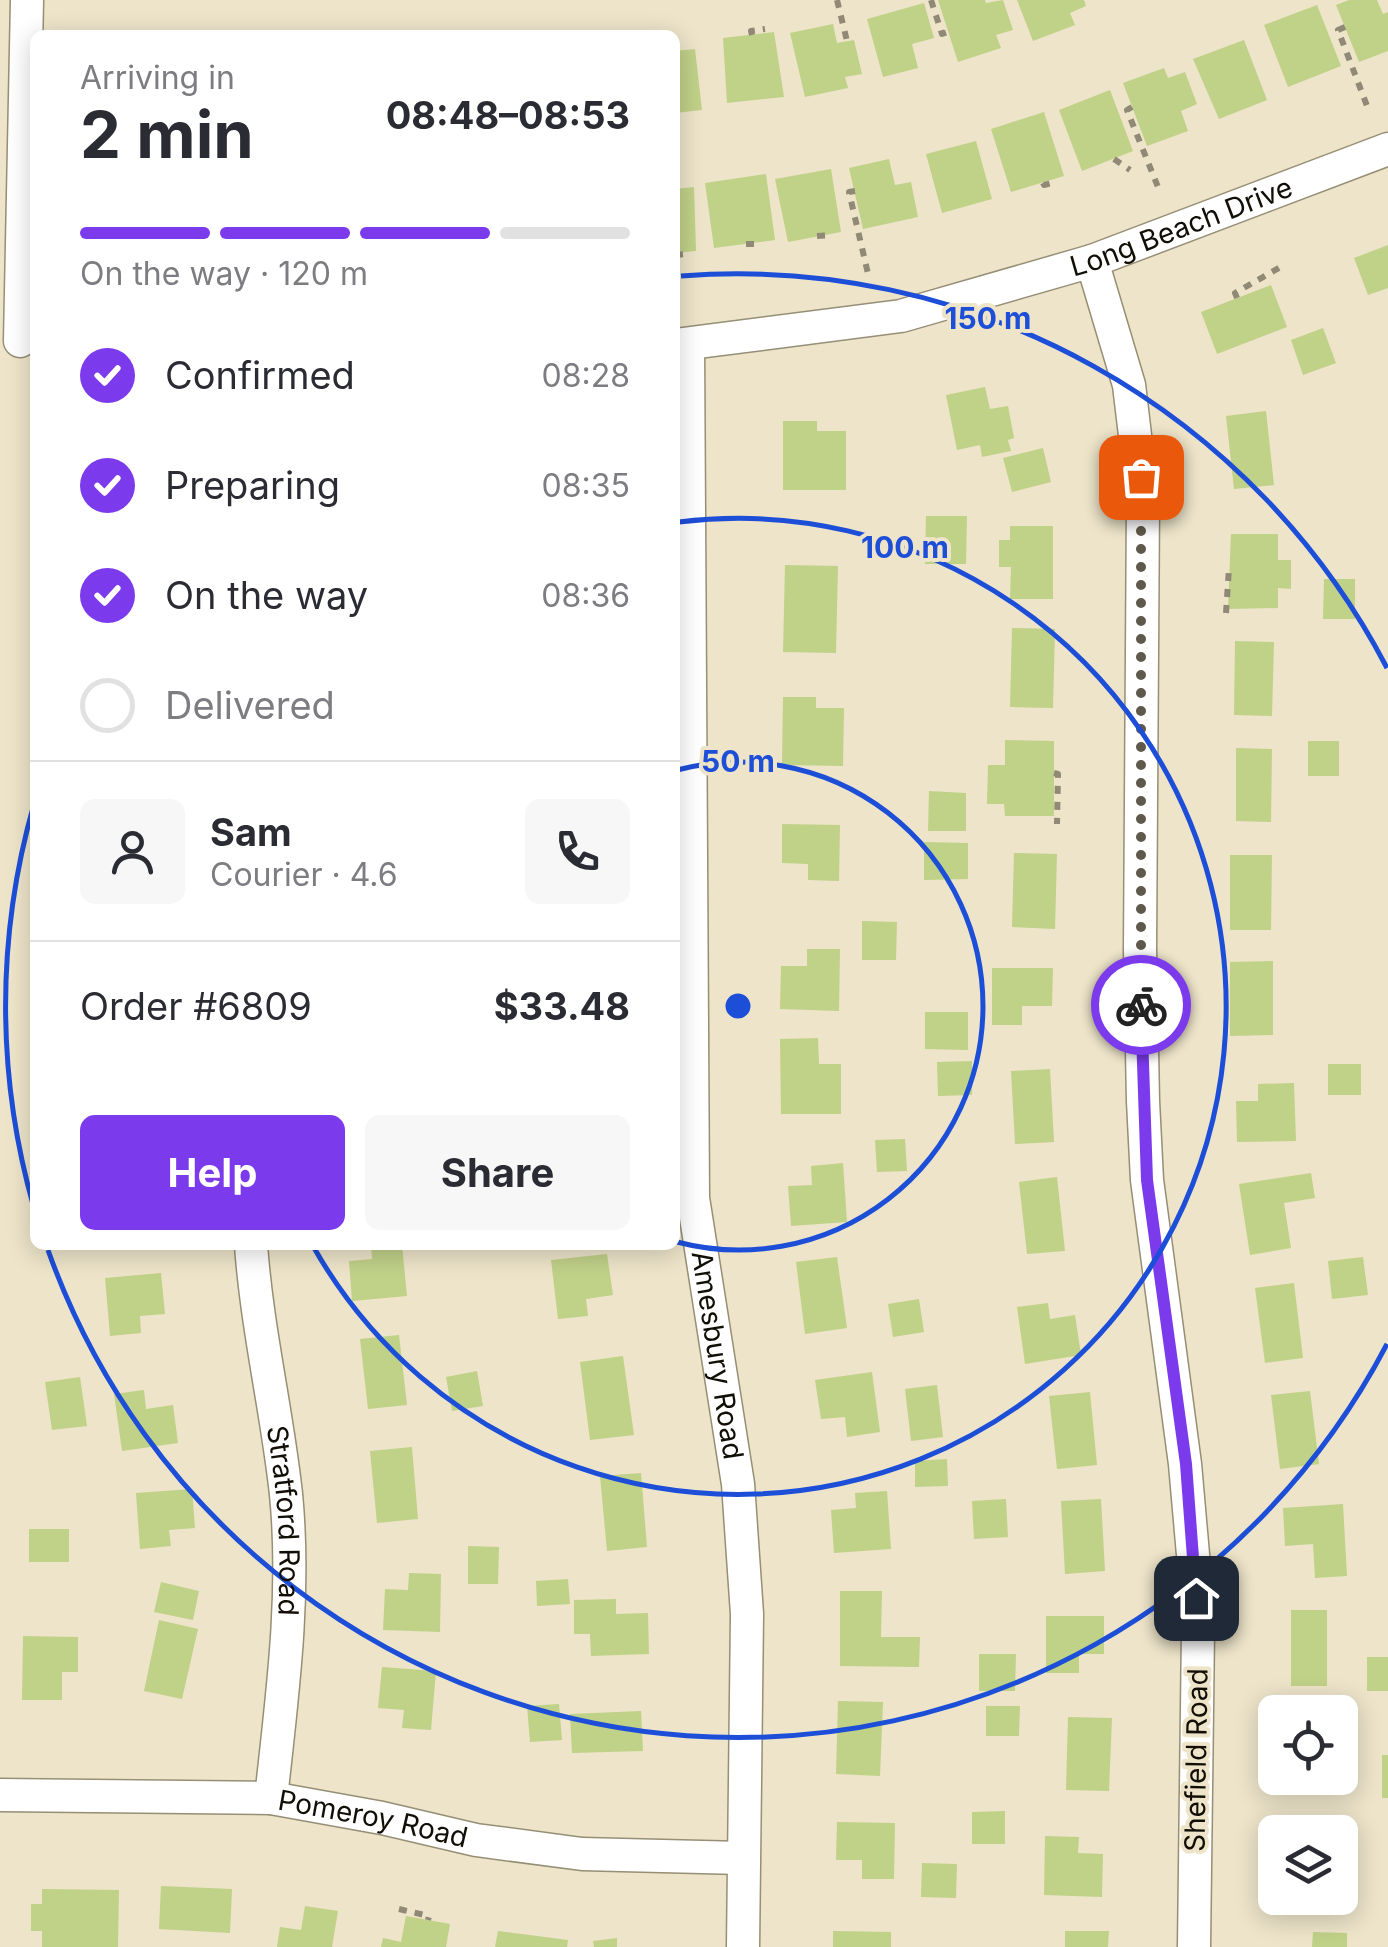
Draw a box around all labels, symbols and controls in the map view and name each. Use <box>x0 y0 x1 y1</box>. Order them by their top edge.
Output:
text: Arriving in <box>80 58 235 97</box>
text: 08:48–08:53 <box>386 92 630 138</box>
text: 2 min <box>80 95 254 174</box>
street label: Long Beach Drive <box>1066 170 1297 283</box>
text: On the way · 120 m <box>80 254 368 293</box>
text: 150 m <box>945 300 1031 336</box>
icon: check <box>80 348 135 403</box>
text: Confirmed <box>165 352 355 398</box>
text: 08:28 <box>541 356 630 395</box>
pin <box>1099 435 1184 520</box>
icon: bag <box>1114 450 1169 505</box>
icon: check <box>80 458 135 513</box>
text: Preparing <box>165 462 340 508</box>
text: 08:35 <box>542 466 630 505</box>
text: 100 m <box>861 529 949 565</box>
icon: check <box>80 568 135 623</box>
text: On the way <box>165 572 368 618</box>
text: 08:36 <box>541 576 630 615</box>
text: Delivered <box>165 682 335 728</box>
text: 50 m <box>701 743 775 779</box>
button: person <box>80 799 185 904</box>
button: phone <box>525 799 630 904</box>
text: Sam <box>210 809 292 855</box>
text: Courier · 4.6 <box>210 855 398 894</box>
courier <box>1091 955 1191 1055</box>
icon: bike <box>1114 978 1169 1033</box>
text: Order #6809 <box>80 983 312 1029</box>
text: $33.48 <box>494 983 630 1029</box>
centre of rings <box>720 988 756 1024</box>
button: Help <box>80 1115 345 1230</box>
button: Share <box>365 1115 630 1230</box>
street label: Amesbury Road <box>685 1248 751 1462</box>
street label: Stratford Road <box>260 1423 306 1617</box>
pin <box>1154 1556 1239 1641</box>
icon: home <box>1169 1571 1224 1626</box>
street label: Shefield Road <box>1177 1668 1215 1852</box>
map controls <box>1258 1695 1358 1915</box>
button: locate <box>1258 1695 1358 1795</box>
street label: Pomeroy Road <box>275 1783 471 1855</box>
button: layers <box>1258 1815 1358 1915</box>

